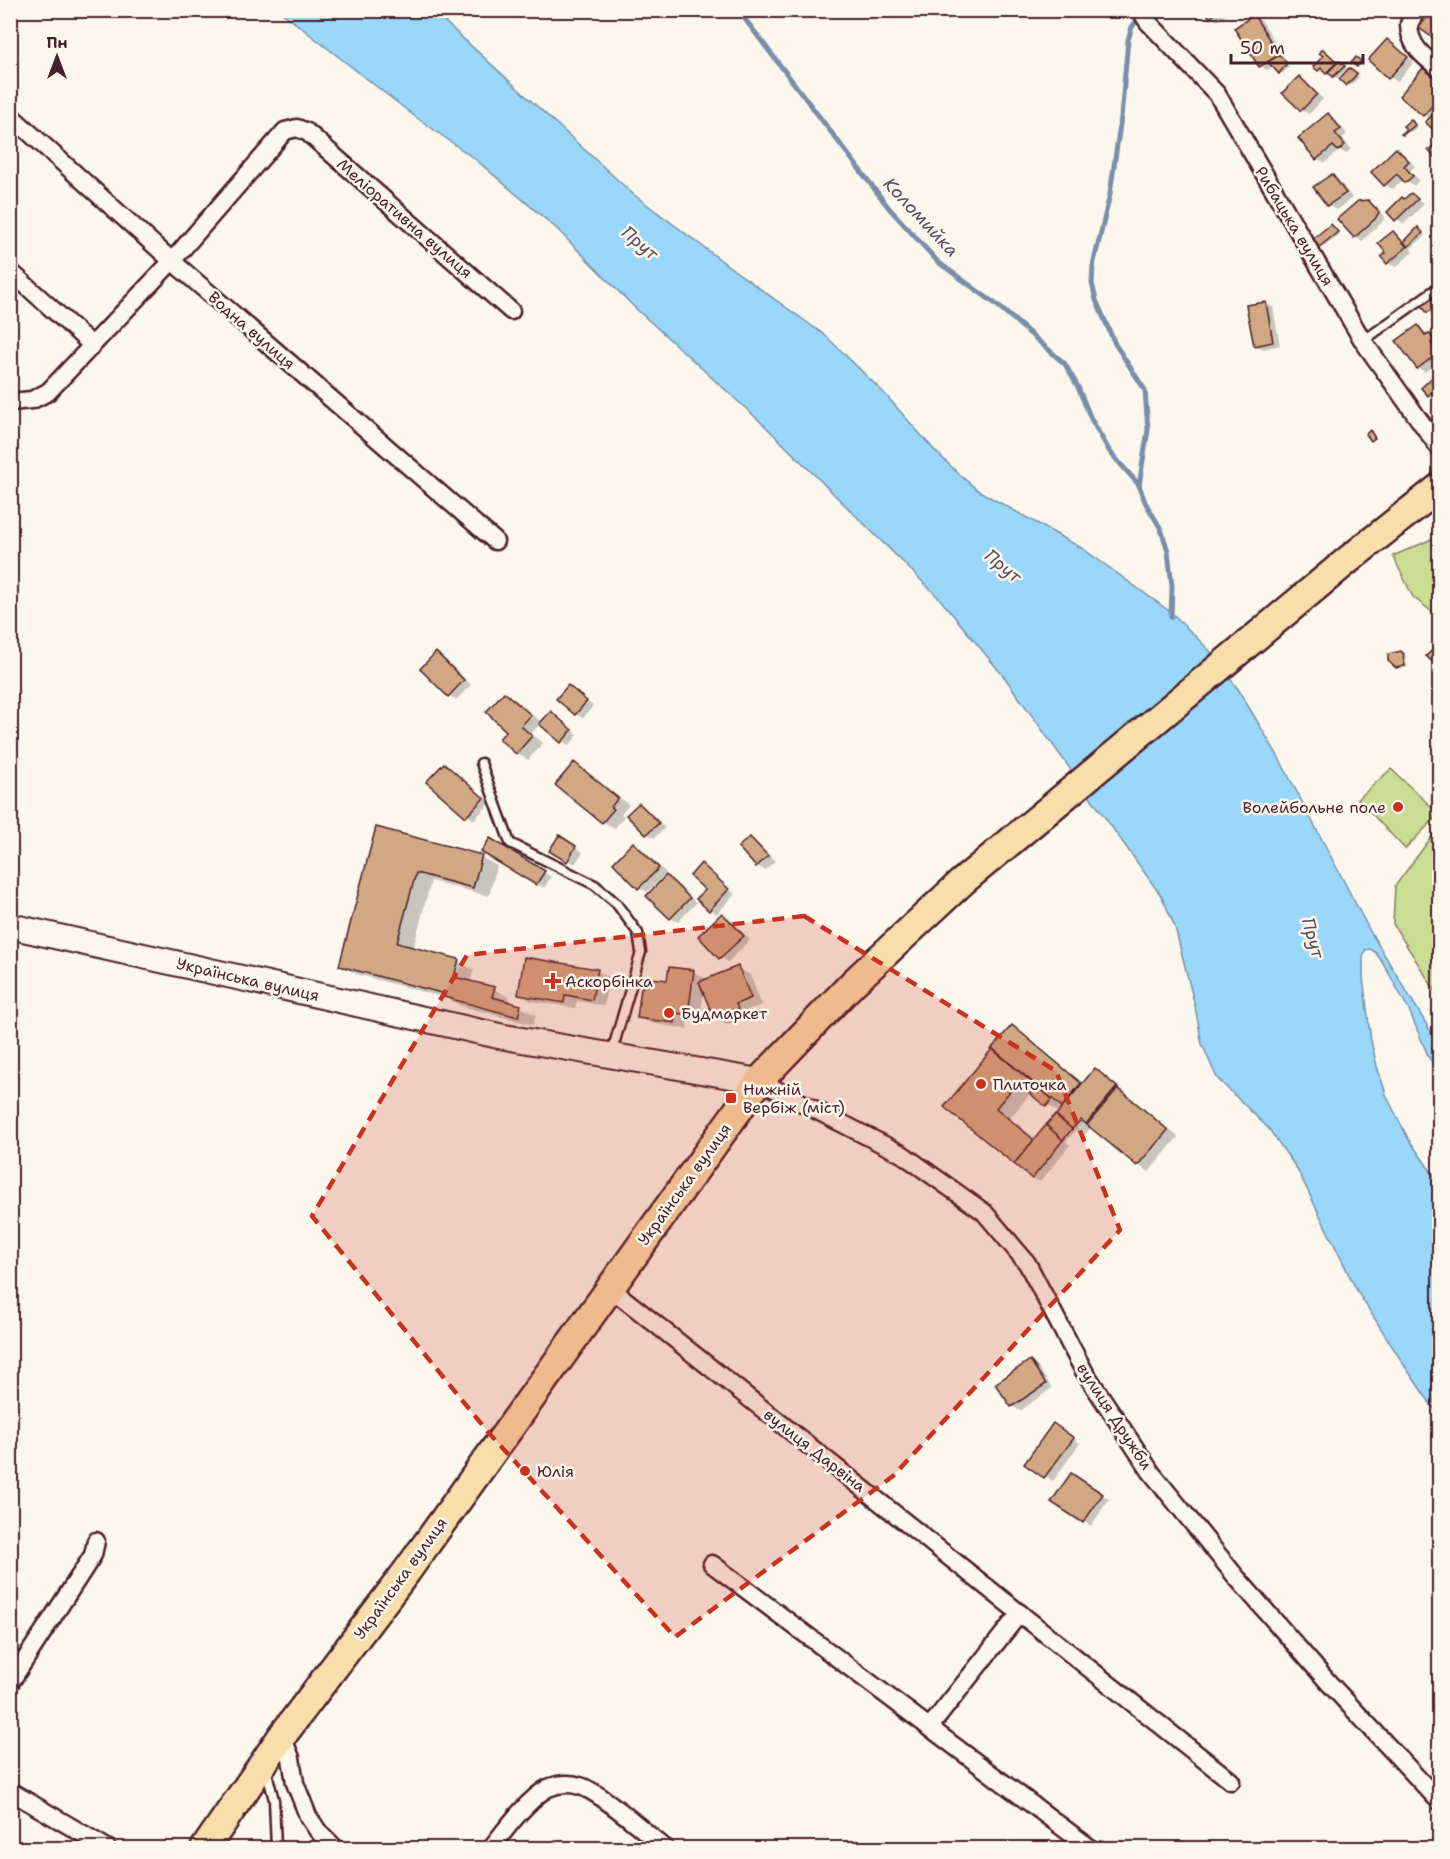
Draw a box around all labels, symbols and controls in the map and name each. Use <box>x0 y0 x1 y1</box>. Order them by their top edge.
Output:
north arrow <box>27 27 87 87</box>
scale bar <box>1231 27 1363 65</box>
text: Пн <box>46 32 68 53</box>
text: 50 m <box>1240 36 1285 60</box>
street label: Меліоративна вулиця <box>333 154 477 283</box>
street label: Рибацька вулиця <box>1251 163 1339 290</box>
water label: Коломийка <box>878 172 964 262</box>
water label: Прут <box>617 221 664 266</box>
street label: Водна вулиця <box>204 287 300 374</box>
water label: Прут <box>979 544 1027 589</box>
place label: Волейбольне поле <box>1242 797 1386 818</box>
marker: Волейбольне поле <box>1391 800 1405 814</box>
water label: Прут <box>1296 915 1330 962</box>
street label: Українська вулиця <box>174 953 321 1006</box>
place label: Аскорбінка <box>565 971 653 992</box>
marker: Аскорбінка <box>546 974 560 988</box>
place label: Будмаркет <box>681 1003 768 1024</box>
marker: Будмаркет <box>662 1006 676 1020</box>
place label: Плиточка <box>993 1074 1066 1095</box>
marker: Плиточка <box>974 1077 988 1091</box>
place label: Нижній Вербіж (міст) <box>743 1079 845 1118</box>
marker: Нижній Вербіж (міст) <box>724 1091 738 1105</box>
street label: Українська вулиця <box>633 1119 736 1250</box>
street label: вулиця Дружби <box>1072 1359 1157 1474</box>
street label: вулиця Дарвіна <box>759 1404 870 1497</box>
place label: Юлія <box>537 1461 574 1482</box>
marker: Юлія <box>518 1464 532 1478</box>
street label: Українська вулиця <box>349 1513 452 1644</box>

